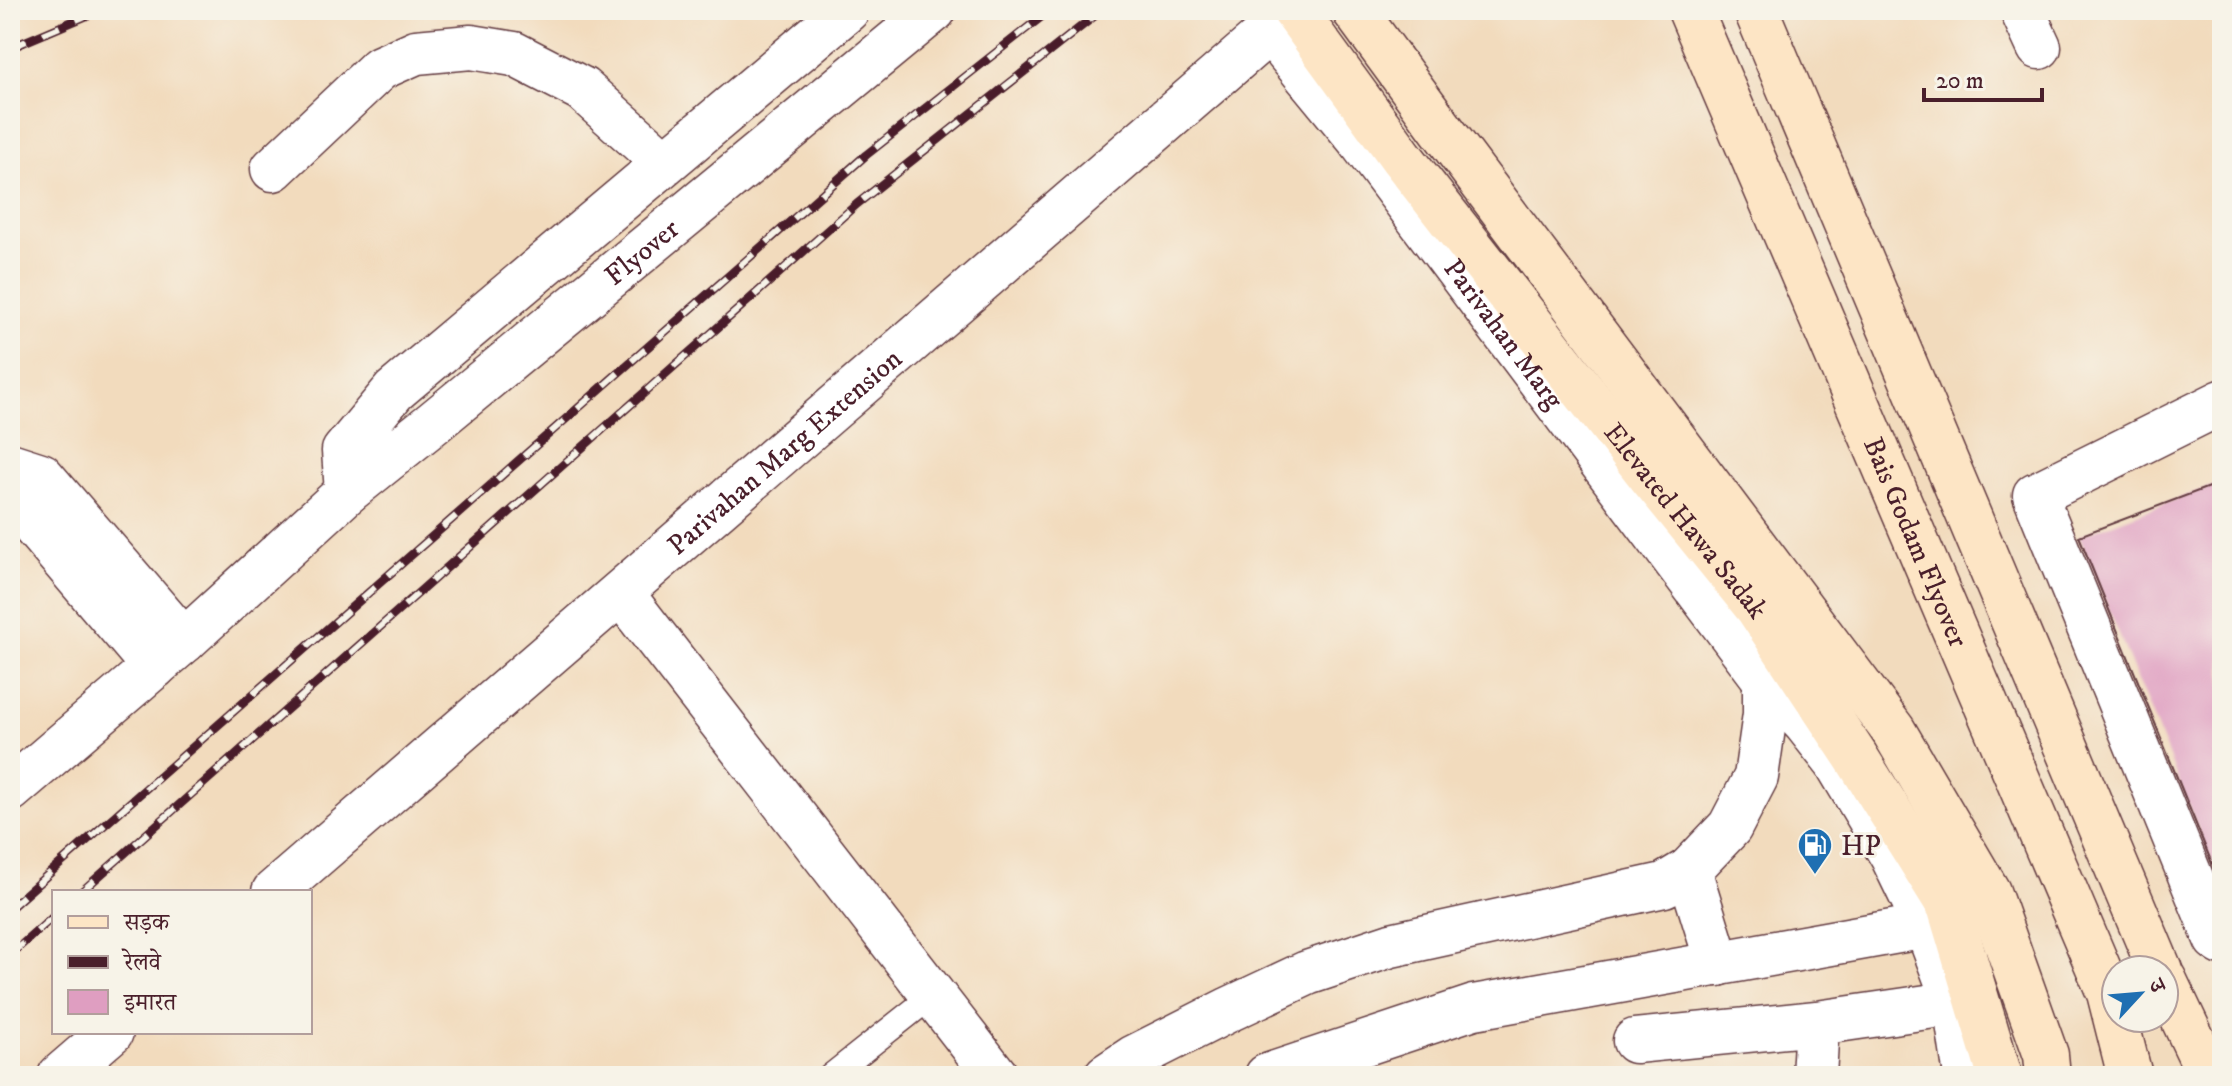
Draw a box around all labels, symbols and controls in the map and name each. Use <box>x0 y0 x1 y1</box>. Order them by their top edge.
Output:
scale bar <box>1924 52 2042 102</box>
text: 20 m <box>1936 66 1984 96</box>
street label: Flyover <box>598 211 687 293</box>
street label: Parivahan Marg <box>1436 252 1571 416</box>
street label: Parivahan Marg Extension <box>660 341 909 563</box>
street label: Elevated Hawa Sadak <box>1596 416 1775 626</box>
street label: Bais Godam Flyover <box>1855 432 1976 653</box>
fuel station icon: HP <box>1796 826 1834 876</box>
place label: HP <box>1841 829 1881 864</box>
legend <box>52 890 312 1034</box>
text: सड़क <box>123 908 171 938</box>
text: रेलवे <box>121 948 163 978</box>
north arrow <box>2100 954 2180 1034</box>
text: उ <box>2141 973 2172 998</box>
text: इमारत <box>123 988 177 1018</box>

